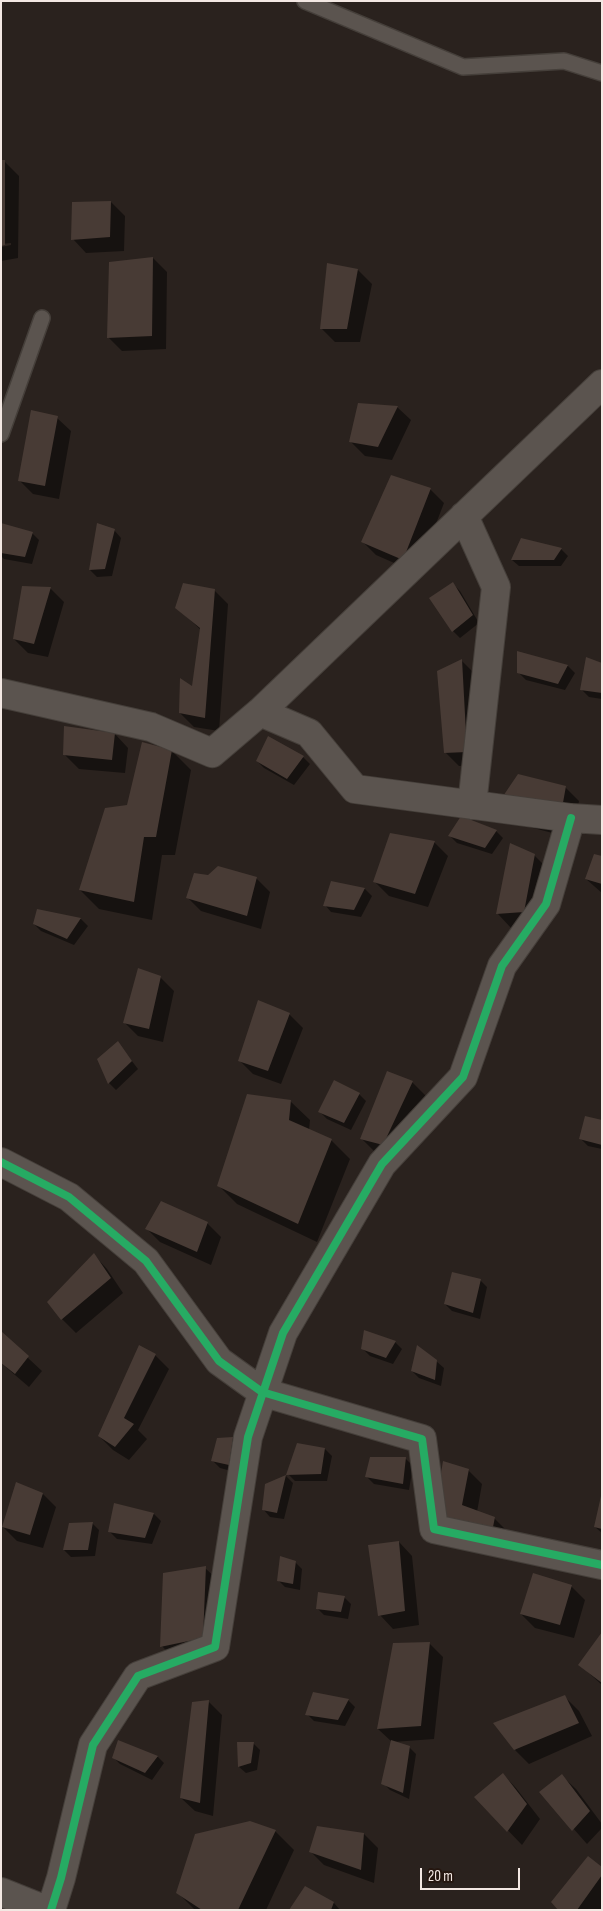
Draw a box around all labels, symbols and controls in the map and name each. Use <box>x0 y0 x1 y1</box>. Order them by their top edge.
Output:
scale bar <box>423 1858 523 1890</box>
text: 20 m <box>428 1867 453 1886</box>

